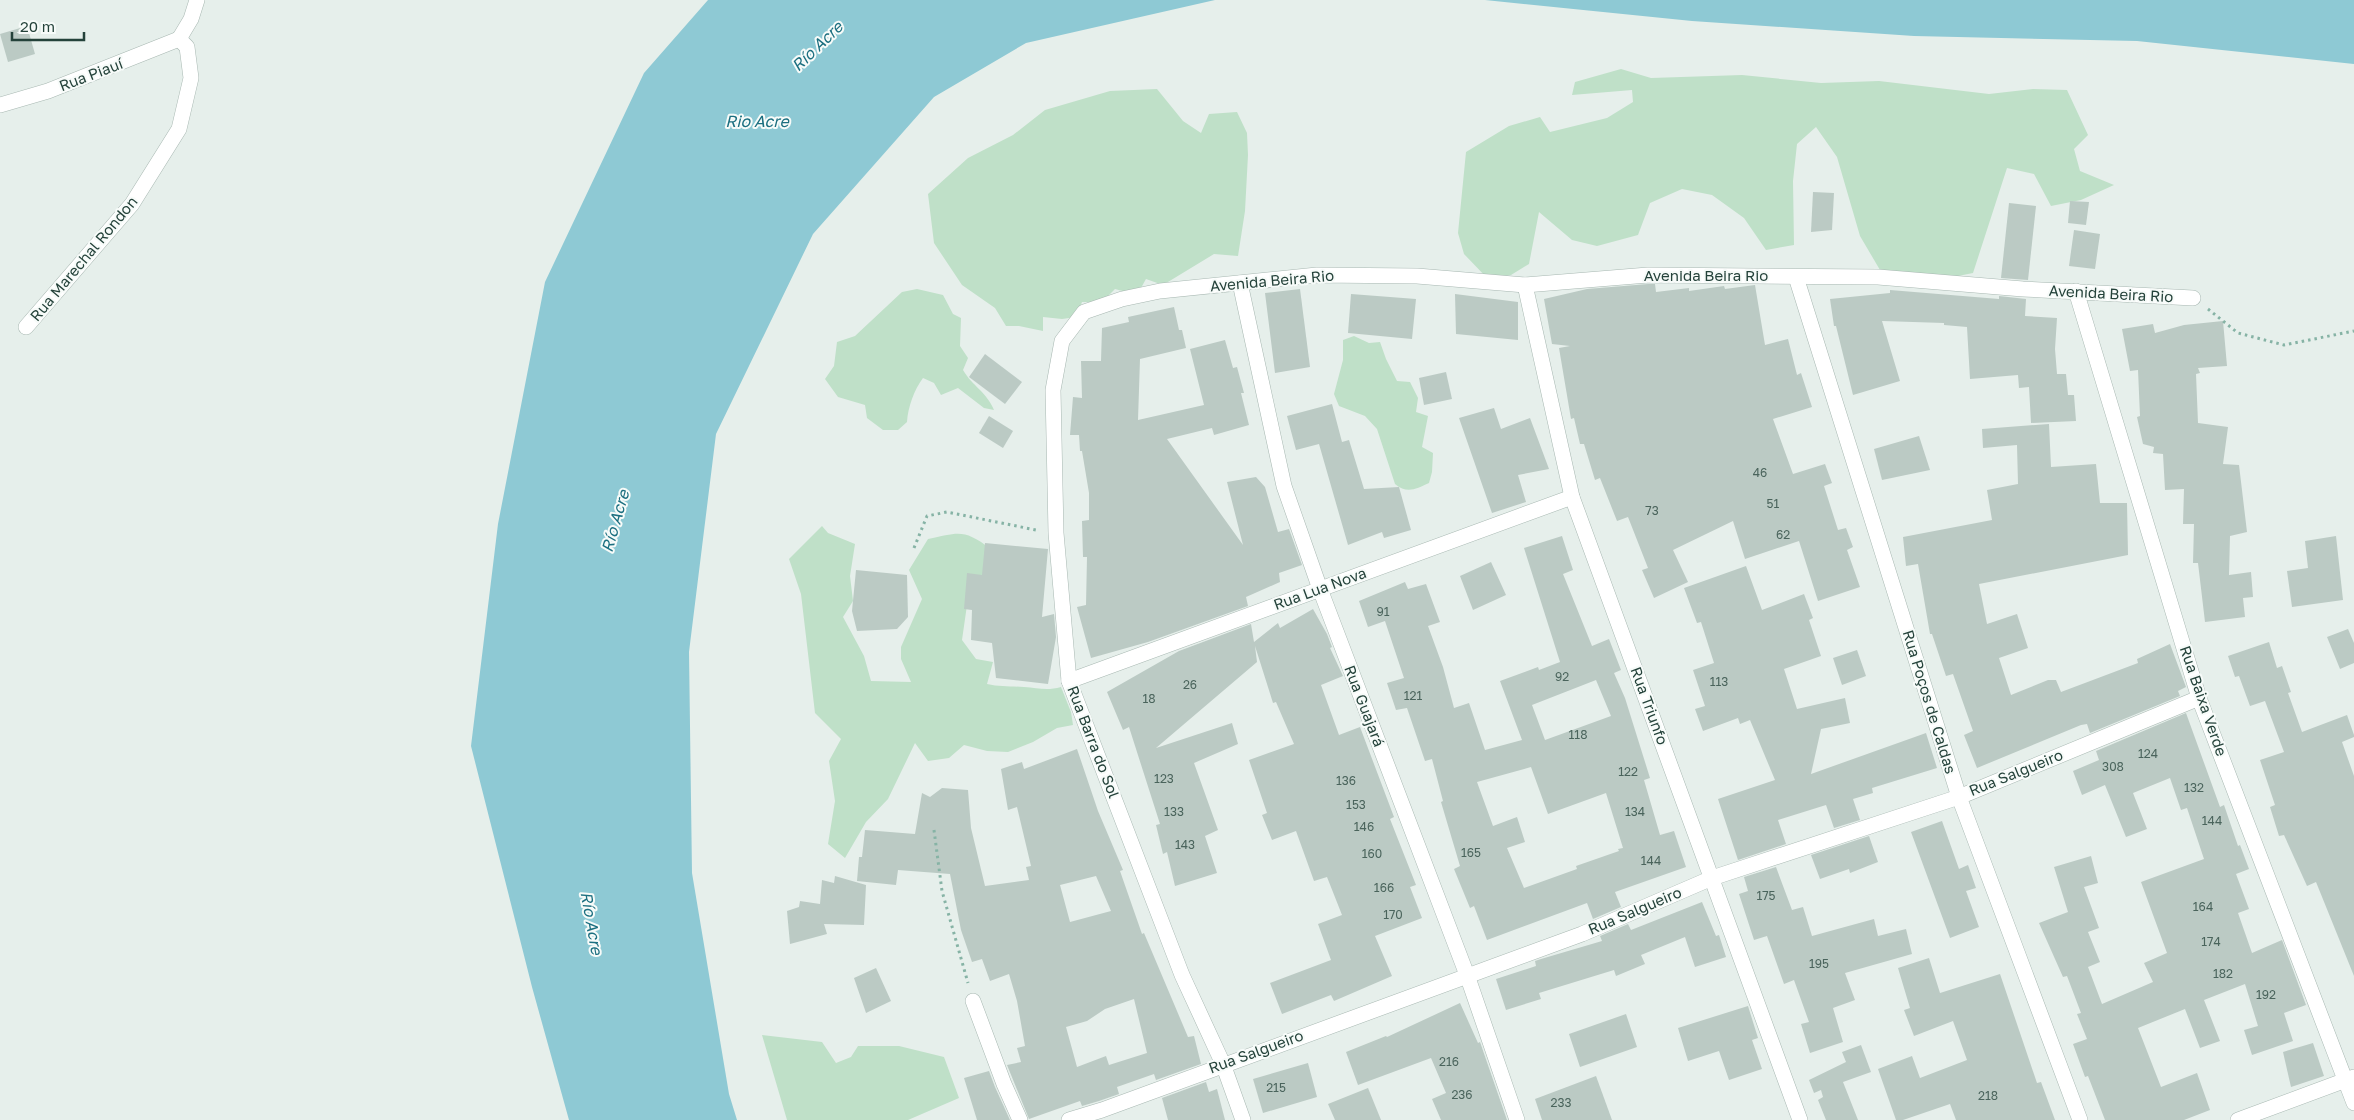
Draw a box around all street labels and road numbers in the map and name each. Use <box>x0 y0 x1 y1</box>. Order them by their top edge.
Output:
street label: Rua Piauí <box>56 53 126 94</box>
street label: Rua Marechal Rondon <box>26 192 141 324</box>
street label: Avenida Beira Rio <box>1209 266 1335 294</box>
street label: Avenida Beira Rio <box>1644 266 1768 284</box>
street label: Avenida Beira Rio <box>2048 281 2174 305</box>
street label: Rua Lua Nova <box>1271 563 1368 613</box>
street label: Rua Poços de Caldas <box>1900 628 1960 776</box>
street label: Rua Baixa Verde <box>2177 643 2231 759</box>
street label: Rua Guajará <box>1341 662 1389 749</box>
street label: Rua Triunfo <box>1628 664 1672 747</box>
street label: Rua Barra do Sol <box>1064 683 1124 801</box>
street label: Rua Salgueiro <box>1966 745 2065 799</box>
street label: Rua Salgueiro <box>1585 882 1684 938</box>
street label: Rua Salgueiro <box>1206 1026 1306 1077</box>

